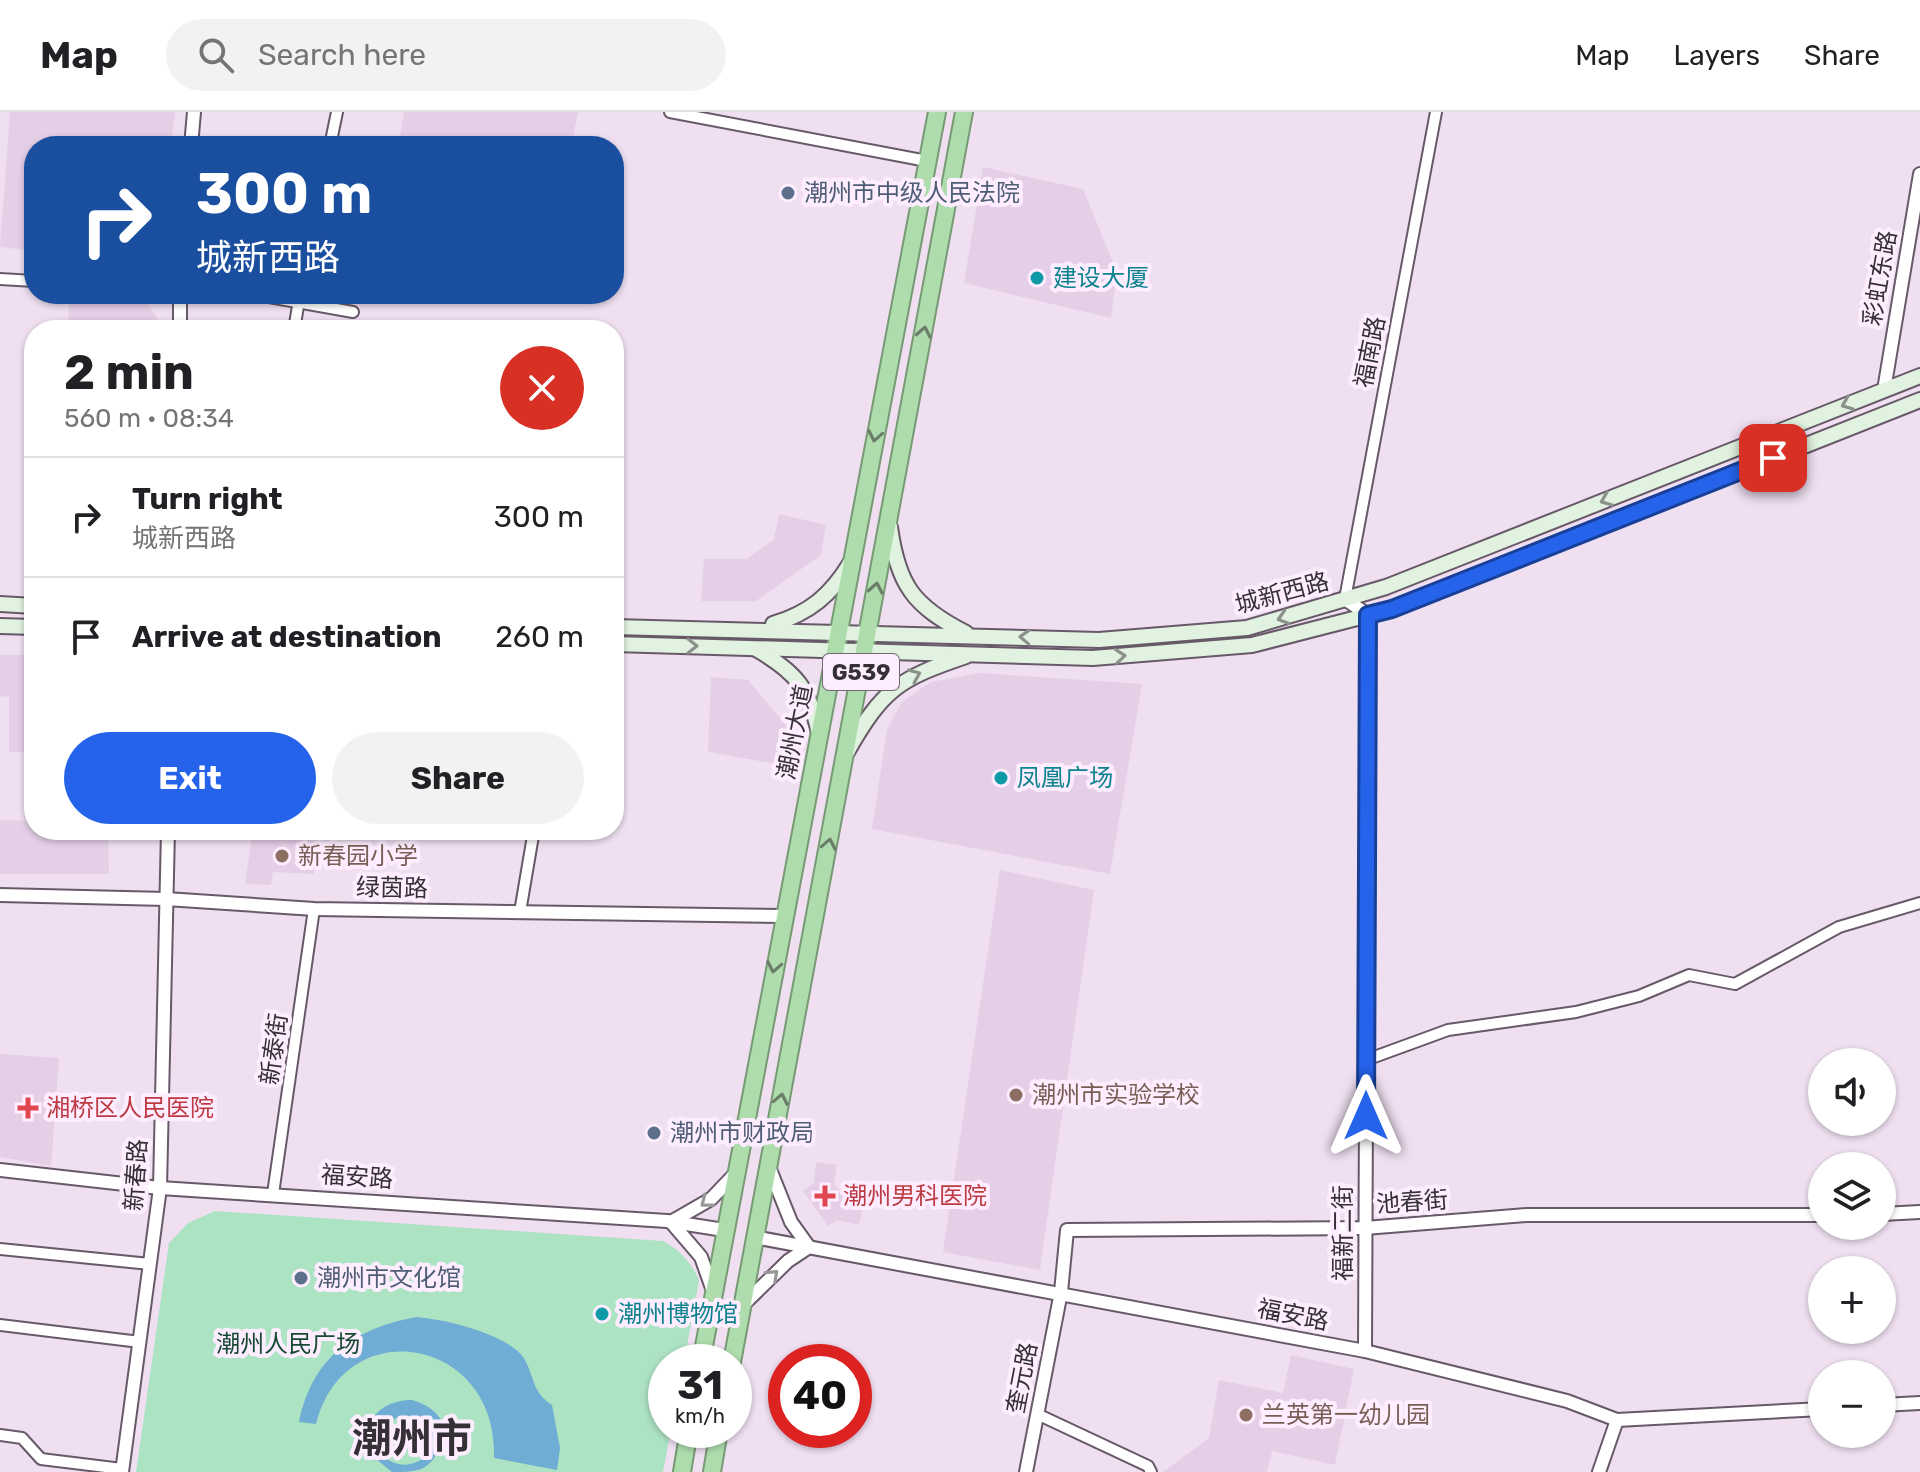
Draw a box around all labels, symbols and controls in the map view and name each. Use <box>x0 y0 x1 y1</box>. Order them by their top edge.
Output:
search box <box>166 19 726 91</box>
text: Map <box>40 32 118 78</box>
icon: search <box>194 33 238 77</box>
text: Search here <box>258 37 426 73</box>
text: Map <box>1575 39 1630 72</box>
text: Layers <box>1674 39 1760 72</box>
text: Share <box>1804 39 1880 72</box>
text: 300 m <box>196 161 372 227</box>
icon: right <box>64 168 168 272</box>
place label: 潮州市中级人民法院 <box>804 179 1020 207</box>
marker: 潮州市中级人民法院 <box>779 184 797 202</box>
street label: 彩虹东路 <box>1858 228 1902 328</box>
text: 城新西路 <box>196 236 340 279</box>
place label: 建设大厦 <box>1053 264 1149 292</box>
marker: 建设大厦 <box>1028 269 1046 287</box>
street label: 福南路 <box>1349 314 1391 390</box>
one-way arrow <box>914 325 931 339</box>
text: 2 min <box>64 344 194 401</box>
button: close <box>500 346 584 430</box>
one-way arrow <box>1841 394 1855 411</box>
text: 560 m · 08:34 <box>64 403 234 434</box>
pin <box>1739 424 1807 492</box>
one-way arrow <box>867 429 884 443</box>
icon: arrive <box>1751 436 1795 480</box>
text: Turn right <box>132 481 283 517</box>
one-way arrow <box>1600 490 1614 507</box>
icon: right <box>64 495 108 539</box>
text: 300 m <box>494 499 584 535</box>
text: 城新西路 <box>132 523 236 554</box>
street label: 城新西路 <box>1232 567 1332 619</box>
one-way arrow <box>867 581 884 595</box>
one-way arrow <box>1276 609 1290 625</box>
icon: arrive <box>64 615 108 659</box>
text: Arrive at destination <box>132 619 442 655</box>
text: 260 m <box>495 619 584 655</box>
one-way arrow <box>1018 629 1031 646</box>
one-way arrow <box>686 637 699 654</box>
one-way arrow <box>1114 648 1127 665</box>
road number: G539 <box>823 654 899 690</box>
one-way arrow <box>907 668 921 684</box>
street label: 潮州大道 <box>772 682 818 782</box>
button: Exit <box>64 732 316 824</box>
button: Share <box>332 732 584 824</box>
place label: 凤凰广场 <box>1017 764 1113 792</box>
marker: 凤凰广场 <box>992 769 1010 787</box>
one-way arrow <box>820 837 837 850</box>
place label: 新春园小学 <box>298 842 418 870</box>
marker: 新春园小学 <box>273 847 291 865</box>
street label: 绿茵路 <box>356 873 428 903</box>
one-way arrow <box>767 960 784 973</box>
street label: 新泰街 <box>255 1011 293 1087</box>
map controls <box>1808 1048 1896 1448</box>
button: sound <box>1808 1048 1896 1136</box>
position arrow <box>1324 1074 1408 1158</box>
place label: 潮州市实验学校 <box>1032 1081 1200 1109</box>
marker: 潮州市实验学校 <box>1007 1086 1025 1104</box>
one-way arrow <box>771 1092 788 1106</box>
place label: 湘桥区人民医院 <box>46 1094 214 1122</box>
marker: 湘桥区人民医院 <box>17 1097 39 1119</box>
place label: 潮州市财政局 <box>670 1119 814 1147</box>
marker: 潮州市财政局 <box>645 1124 663 1142</box>
street label: 新春路 <box>120 1138 152 1212</box>
button: layers <box>1808 1152 1896 1240</box>
street label: 福安路 <box>320 1161 394 1193</box>
place label: 潮州男科医院 <box>843 1182 987 1210</box>
marker: 潮州男科医院 <box>814 1185 836 1207</box>
street label: 福新二街 <box>1329 1185 1357 1281</box>
street label: 池春街 <box>1375 1186 1449 1218</box>
one-way arrow <box>700 1192 715 1206</box>
button: + <box>1808 1256 1896 1344</box>
place label: 潮州市文化馆 <box>317 1264 461 1292</box>
marker: 潮州市文化馆 <box>292 1269 310 1287</box>
one-way arrow <box>764 1269 778 1284</box>
street label: 福安路 <box>1255 1294 1331 1336</box>
place label: 潮州博物馆 <box>618 1300 738 1328</box>
marker: 潮州博物馆 <box>593 1305 611 1323</box>
park label: 潮州人民广场 <box>216 1330 360 1358</box>
street label: 奎元路 <box>1001 1340 1043 1416</box>
speed limit sign: 40 <box>768 1344 872 1448</box>
button: − <box>1808 1360 1896 1448</box>
text: 31 <box>677 1362 723 1409</box>
place label: 兰英第一幼儿园 <box>1262 1401 1430 1429</box>
text: km/h <box>675 1404 725 1428</box>
marker: 兰英第一幼儿园 <box>1237 1406 1255 1424</box>
district label: 潮州市 <box>352 1415 472 1462</box>

